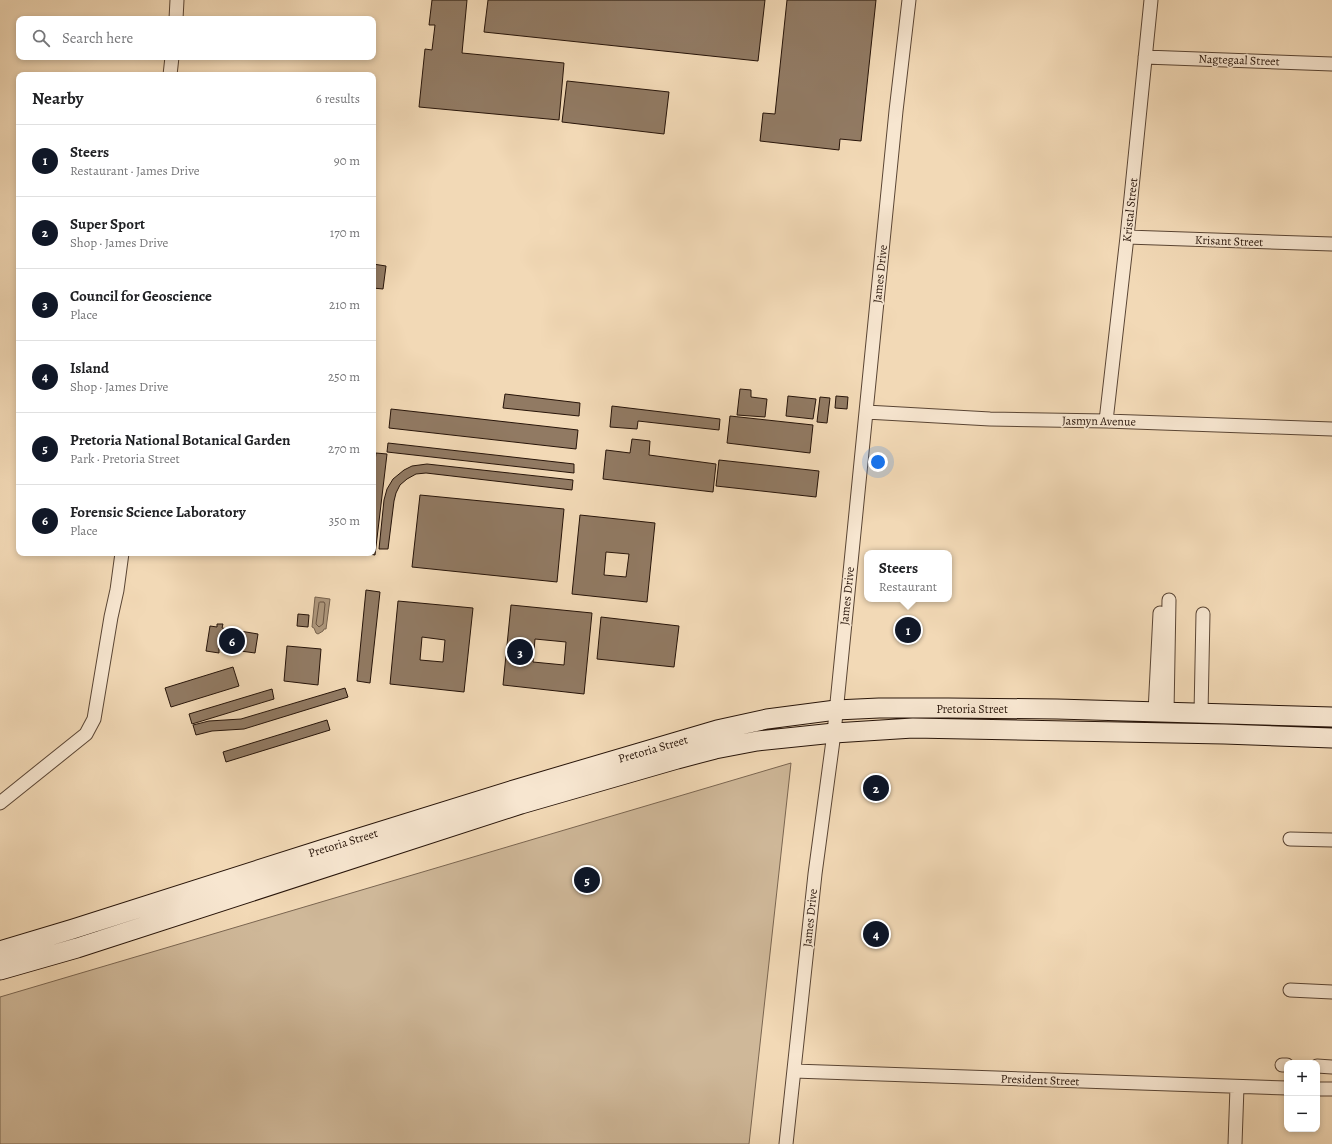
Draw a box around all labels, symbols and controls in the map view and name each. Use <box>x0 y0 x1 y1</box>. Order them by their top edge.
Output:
search box <box>16 16 376 60</box>
icon: search <box>30 27 52 49</box>
text: Search here <box>62 28 133 48</box>
street label: Nagtegaal Street <box>1198 51 1280 69</box>
text: Nearby <box>32 87 83 110</box>
text: 6 results <box>316 90 360 107</box>
text: Steers <box>70 142 109 162</box>
text: 1 <box>43 152 47 169</box>
text: 90 m <box>334 152 360 169</box>
text: Restaurant · James Drive <box>70 162 200 179</box>
street label: Kristal Street <box>1119 177 1141 243</box>
text: Super Sport <box>70 214 145 234</box>
text: 2 <box>42 224 48 241</box>
text: 170 m <box>330 224 360 241</box>
street label: Krisant Street <box>1195 232 1263 250</box>
text: Shop · James Drive <box>70 234 168 251</box>
street label: James Drive <box>869 244 891 304</box>
text: Council for Geoscience <box>70 286 212 306</box>
text: 3 <box>42 296 48 313</box>
text: 210 m <box>329 296 360 313</box>
text: Place <box>70 306 98 323</box>
text: Island <box>70 358 109 378</box>
text: 4 <box>42 368 48 385</box>
text: 250 m <box>328 368 360 385</box>
text: Shop · James Drive <box>70 378 168 395</box>
street label: Jasmyn Avenue <box>1062 412 1136 430</box>
text: Pretoria National Botanical Garden <box>70 430 291 450</box>
text: 5 <box>42 440 48 457</box>
text: 270 m <box>328 440 360 457</box>
text: Park · Pretoria Street <box>70 450 180 467</box>
your location <box>868 452 888 472</box>
text: Forensic Science Laboratory <box>70 502 246 522</box>
text: 6 <box>42 512 48 529</box>
text: 350 m <box>329 512 360 529</box>
text: Place <box>70 522 98 539</box>
popup <box>864 550 952 602</box>
text: Steers <box>879 558 918 578</box>
street label: James Drive <box>836 566 858 626</box>
text: Restaurant <box>879 578 937 595</box>
pin: 1 <box>895 615 921 645</box>
pin: 6 <box>219 626 245 656</box>
pin: 3 <box>507 637 533 667</box>
street label: Pretoria Street <box>936 701 1008 717</box>
street label: Pretoria Street <box>616 731 690 767</box>
pin: 2 <box>863 773 889 803</box>
street label: Pretoria Street <box>306 825 380 861</box>
pin: 5 <box>574 865 600 895</box>
street label: James Drive <box>799 888 821 948</box>
pin: 4 <box>863 919 889 949</box>
map controls <box>1284 1060 1320 1132</box>
button: + <box>1284 1060 1320 1096</box>
street label: President Street <box>1000 1071 1080 1089</box>
button: − <box>1284 1096 1320 1132</box>

